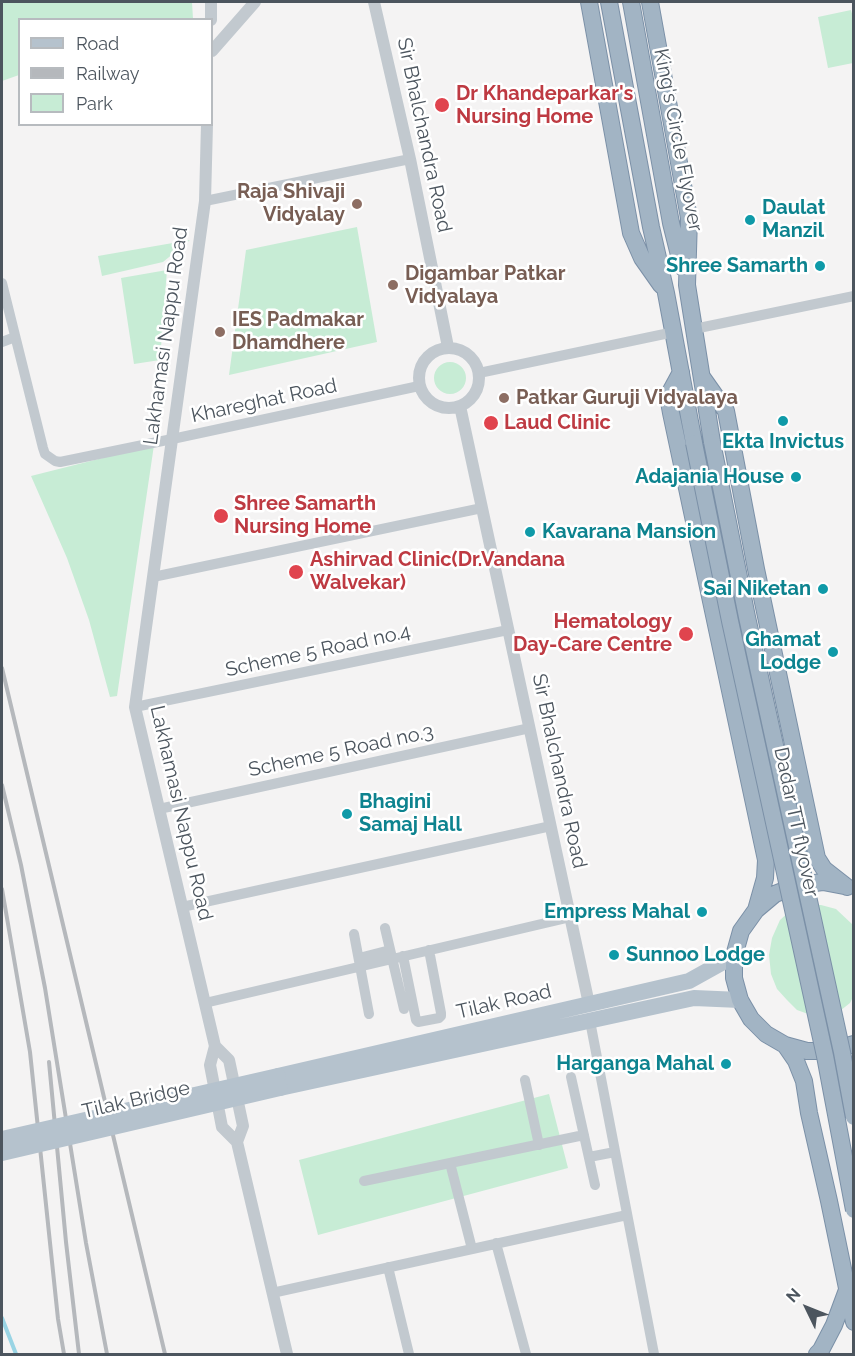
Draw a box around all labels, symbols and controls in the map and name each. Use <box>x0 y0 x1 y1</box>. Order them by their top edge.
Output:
legend <box>18 18 213 126</box>
text: Road <box>76 33 119 54</box>
street label: Sir Bhalchandra Road <box>392 35 456 235</box>
street label: King's Circle Flyover <box>648 47 708 233</box>
text: Railway <box>76 63 140 84</box>
place label: Dr Khandeparkar's Nursing Home <box>456 82 633 129</box>
text: Park <box>76 93 113 114</box>
marker: Dr Khandeparkar's Nursing Home <box>433 96 451 114</box>
place label: Raja Shivaji Vidyalay <box>237 180 345 227</box>
place label: Daulat Manzil <box>762 196 825 243</box>
marker: Raja Shivaji Vidyalay <box>350 197 364 211</box>
marker: Daulat Manzil <box>743 213 757 227</box>
street label: Lakhamasi Nappu Road <box>139 225 193 447</box>
place label: Shree Samarth <box>666 254 808 278</box>
marker: Shree Samarth <box>813 259 827 273</box>
place label: Digambar Patkar Vidyalaya <box>405 262 566 309</box>
marker: Digambar Patkar Vidyalaya <box>386 278 400 292</box>
place label: IES Padmakar Dhamdhere <box>232 308 364 355</box>
marker: IES Padmakar Dhamdhere <box>213 325 227 339</box>
street label: Khareghat Road <box>189 374 339 428</box>
place label: Patkar Guruji Vidyalaya <box>516 386 738 410</box>
marker: Patkar Guruji Vidyalaya <box>497 391 511 405</box>
place label: Laud Clinic <box>504 411 611 435</box>
marker: Laud Clinic <box>482 414 500 432</box>
marker: Ekta Invictus <box>776 414 790 428</box>
place label: Ekta Invictus <box>722 430 844 454</box>
place label: Adajania House <box>635 465 784 489</box>
marker: Adajania House <box>789 470 803 484</box>
place label: Shree Samarth Nursing Home <box>234 492 376 539</box>
marker: Shree Samarth Nursing Home <box>212 507 230 525</box>
place label: Kavarana Mansion <box>542 520 716 544</box>
marker: Kavarana Mansion <box>523 525 537 539</box>
place label: Ashirvad Clinic(Dr.Vandana Walvekar) <box>310 548 565 595</box>
marker: Ashirvad Clinic(Dr.Vandana Walvekar) <box>287 563 305 581</box>
place label: Sai Niketan <box>703 577 811 601</box>
marker: Sai Niketan <box>816 582 830 596</box>
place label: Hematology Day-Care Centre <box>513 610 672 657</box>
street label: Scheme 5 Road no.4 <box>223 620 413 682</box>
marker: Hematology Day-Care Centre <box>677 625 695 643</box>
place label: Ghamat Lodge <box>745 628 821 675</box>
marker: Ghamat Lodge <box>826 645 840 659</box>
street label: Sir Bhalchandra Road <box>527 671 591 871</box>
street label: Lakhamasi Nappu Road <box>145 703 217 923</box>
street label: Scheme 5 Road no.3 <box>246 720 436 782</box>
street label: Dadar TT flyover <box>768 745 824 899</box>
place label: Bhagini Samaj Hall <box>359 790 462 837</box>
marker: Bhagini Samaj Hall <box>340 807 354 821</box>
place label: Empress Mahal <box>544 900 690 924</box>
marker: Empress Mahal <box>695 905 709 919</box>
place label: Sunnoo Lodge <box>626 943 765 967</box>
marker: Sunnoo Lodge <box>607 948 621 962</box>
street label: Tilak Road <box>454 979 554 1025</box>
place label: Harganga Mahal <box>556 1052 714 1076</box>
marker: Harganga Mahal <box>719 1057 733 1071</box>
street label: Tilak Bridge <box>80 1076 192 1124</box>
north arrow <box>777 1278 837 1338</box>
text: N <box>782 1284 805 1306</box>

